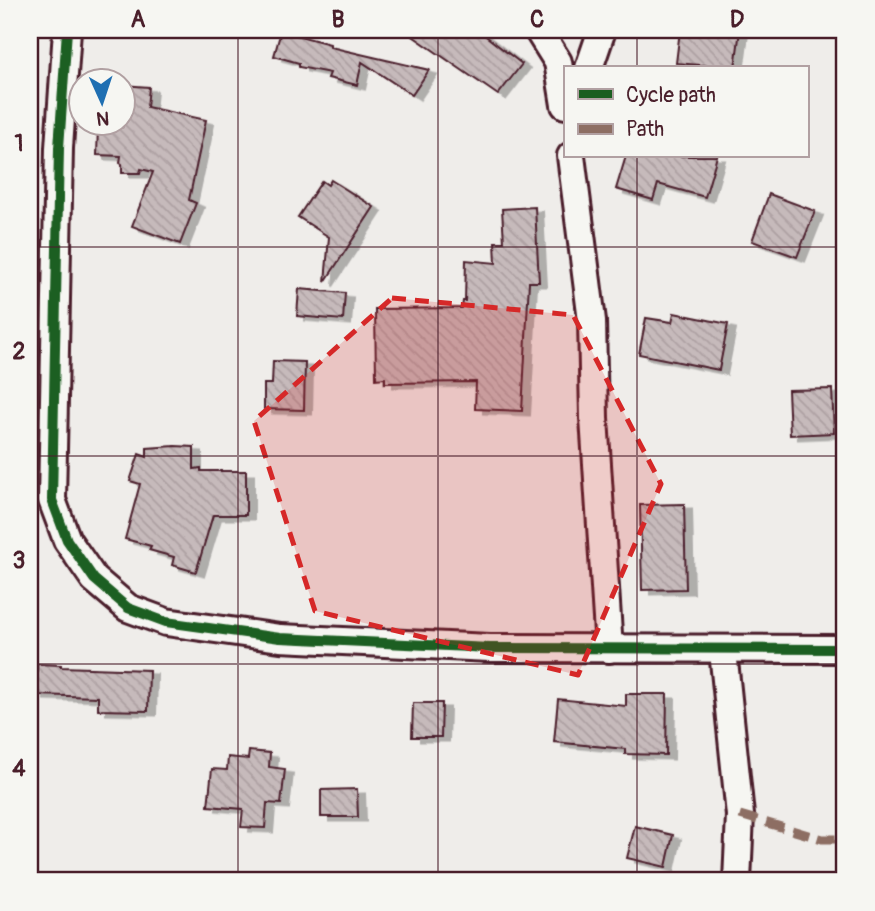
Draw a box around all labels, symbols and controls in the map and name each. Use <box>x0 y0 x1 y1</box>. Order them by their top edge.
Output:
text: A <box>131 5 146 34</box>
text: B <box>331 5 345 34</box>
text: C <box>530 5 544 34</box>
text: D <box>730 5 744 34</box>
north arrow <box>66 66 136 136</box>
legend <box>564 66 808 158</box>
text: Cycle path <box>626 82 716 109</box>
text: N <box>96 106 110 130</box>
text: Path <box>626 116 664 143</box>
text: 1 <box>15 129 24 158</box>
text: 2 <box>13 337 26 366</box>
text: 3 <box>13 546 25 575</box>
text: 4 <box>12 754 26 783</box>

